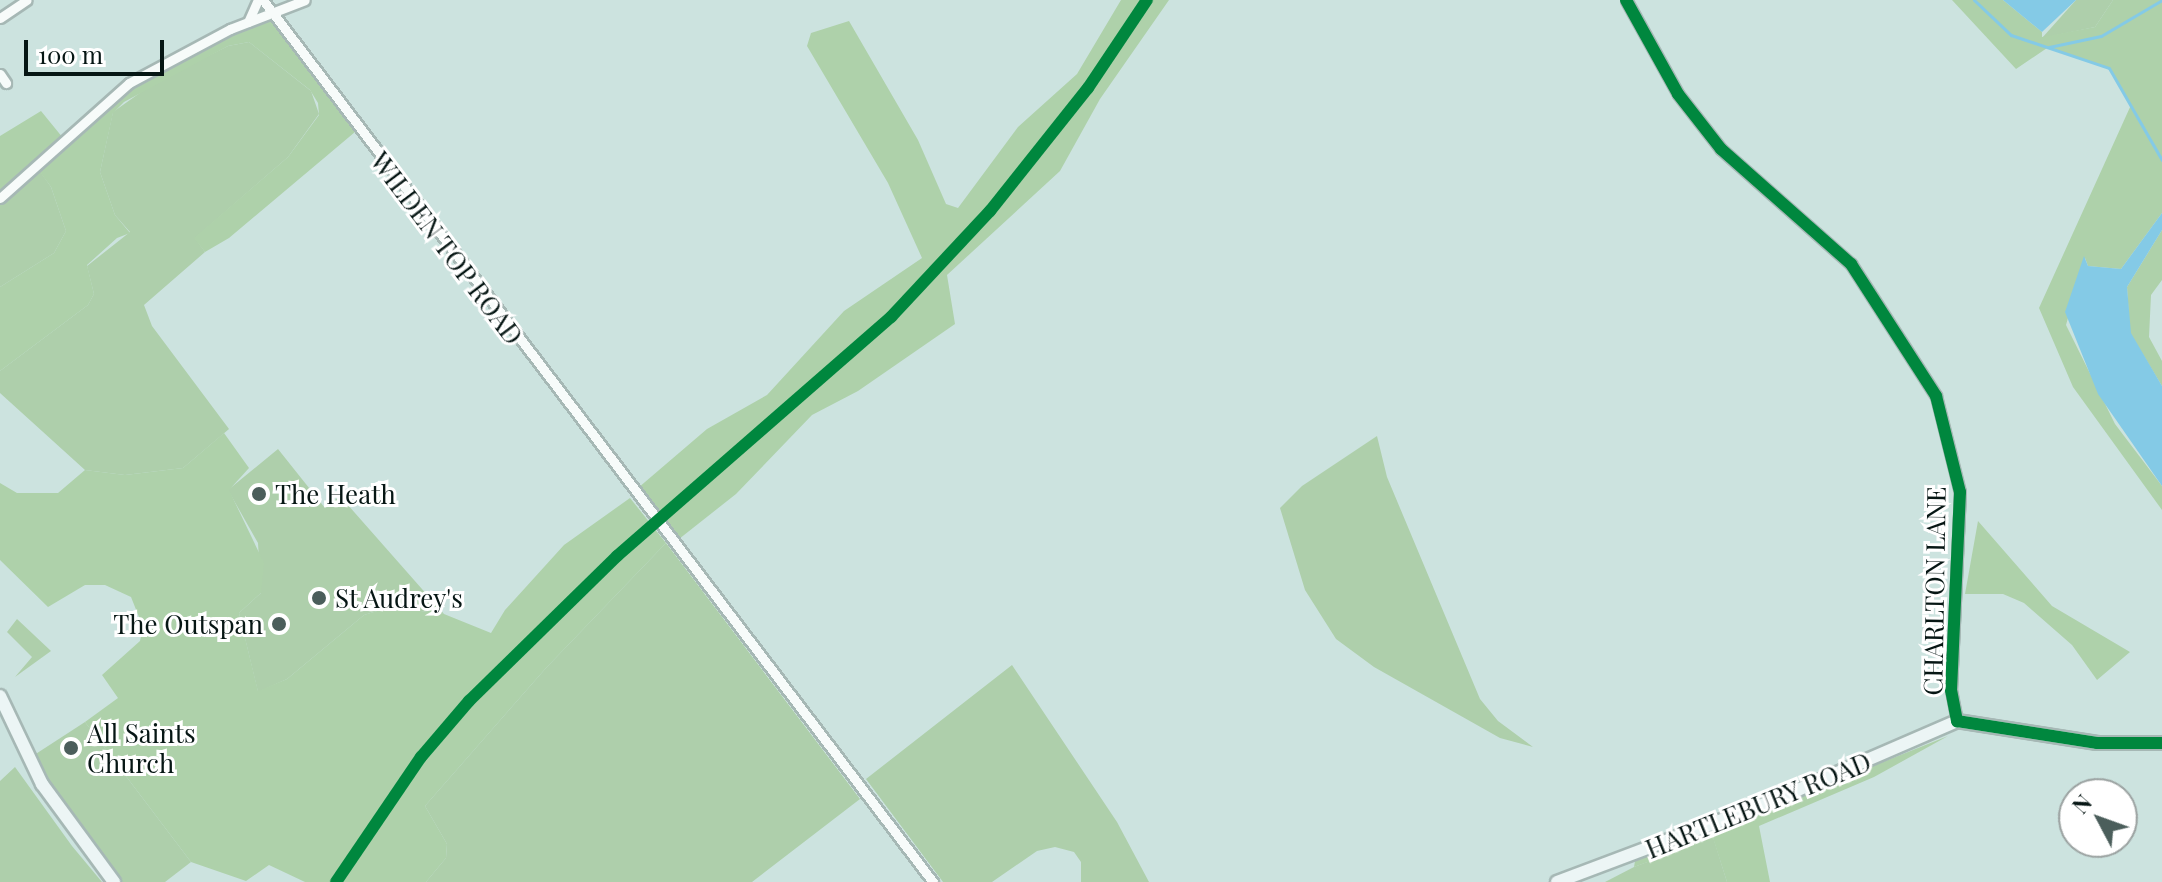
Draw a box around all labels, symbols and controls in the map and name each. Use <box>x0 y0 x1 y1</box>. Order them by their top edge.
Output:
scale bar <box>28 24 168 74</box>
text: 100 m <box>38 38 103 70</box>
street label: WILDEN TOP ROAD <box>364 145 530 351</box>
place label: The Heath <box>275 478 396 510</box>
marker: The Heath <box>250 485 268 503</box>
street label: CHARLTON LANE <box>1917 486 1951 696</box>
place label: St Audrey's <box>335 582 464 614</box>
marker: St Audrey's <box>310 589 328 607</box>
place label: The Outspan <box>113 608 263 640</box>
marker: The Outspan <box>270 615 288 633</box>
place label: All Saints Church <box>87 717 196 778</box>
marker: All Saints Church <box>62 739 80 757</box>
street label: HARTLEBURY ROAD <box>1640 745 1876 865</box>
north arrow <box>2058 778 2138 858</box>
text: N <box>2065 788 2098 819</box>

